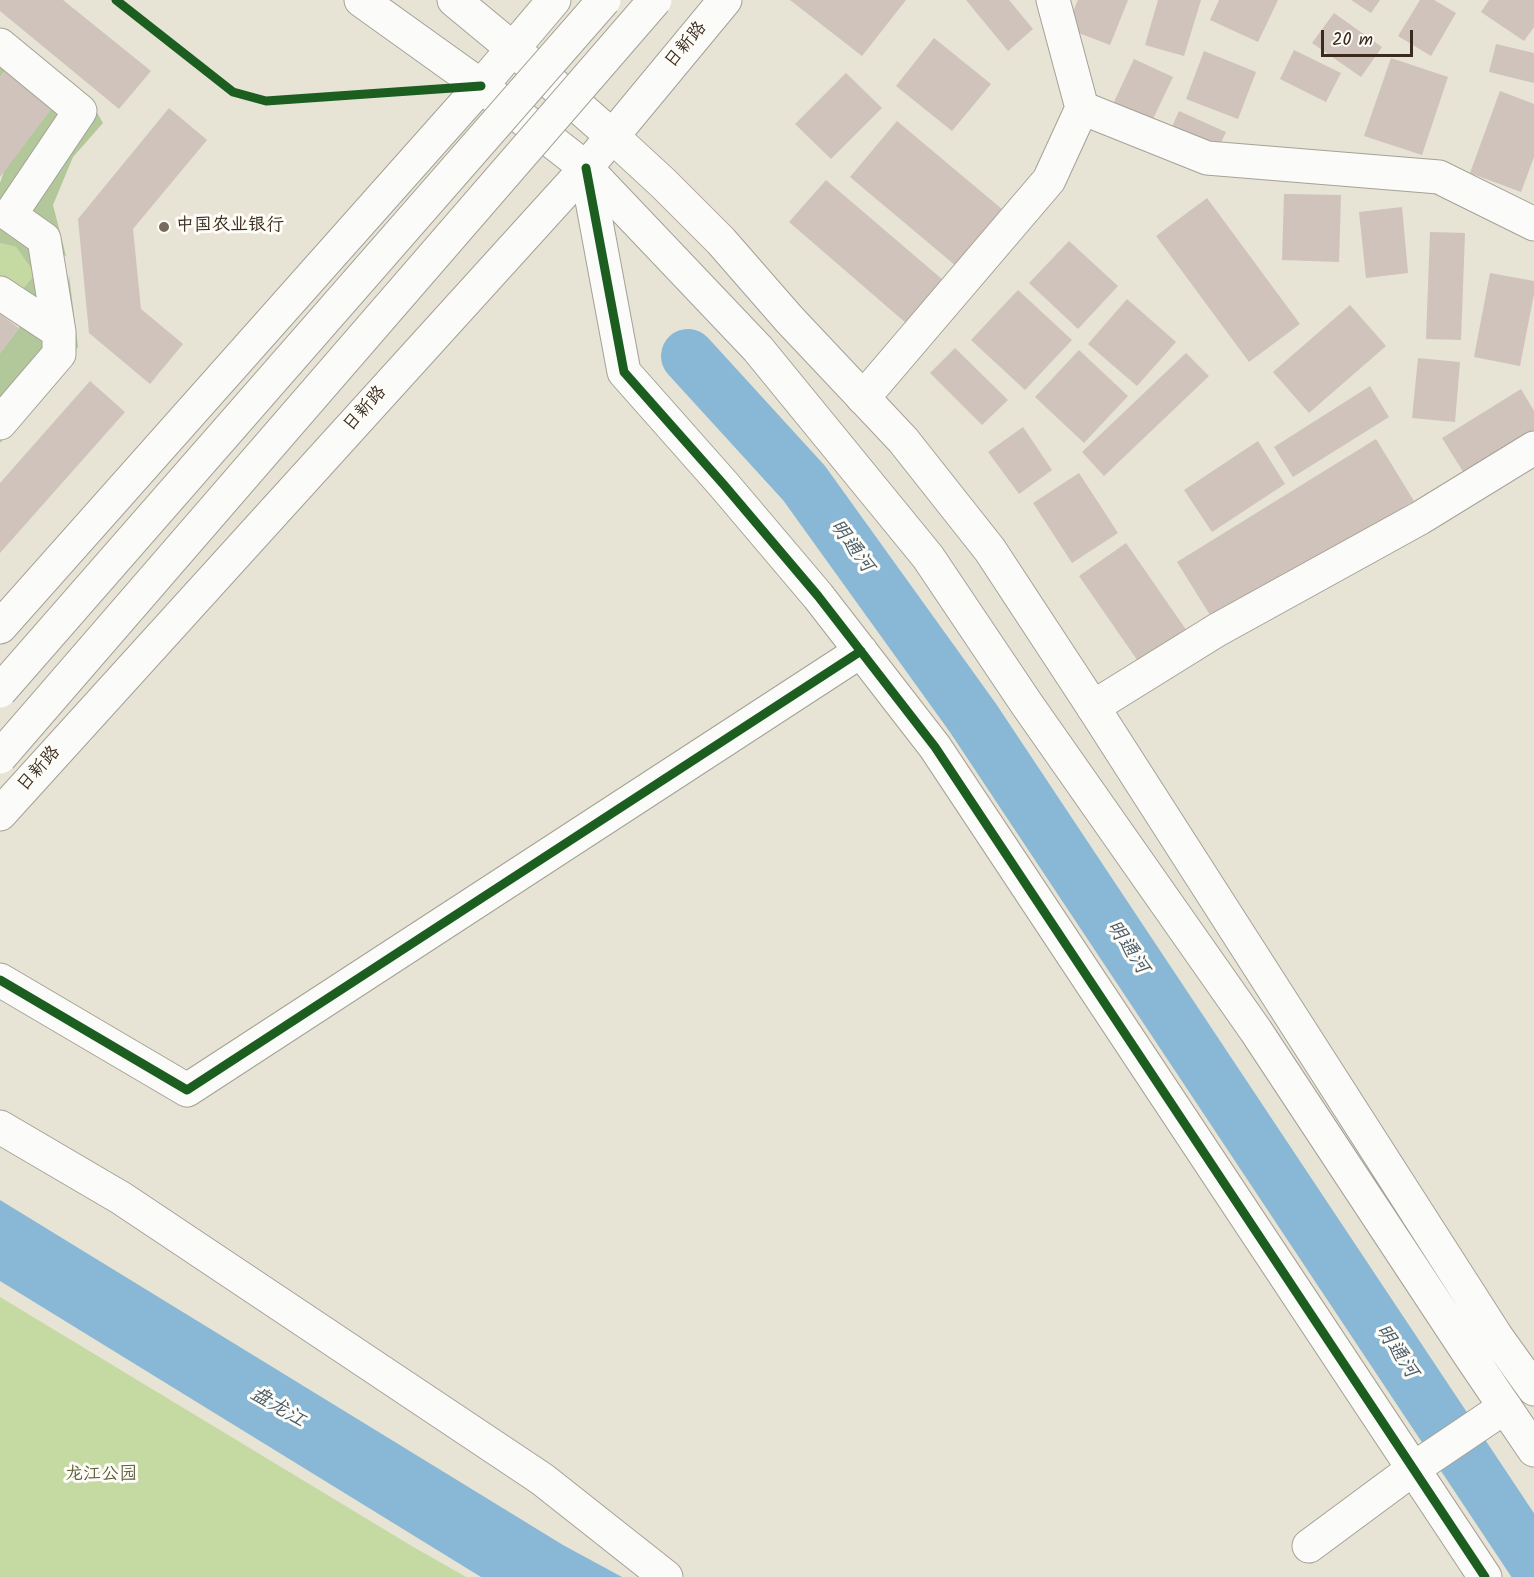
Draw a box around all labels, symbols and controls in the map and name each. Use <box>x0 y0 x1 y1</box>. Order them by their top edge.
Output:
street label: 日新路 <box>661 18 713 74</box>
scale bar <box>1324 18 1416 56</box>
text: 20 m <box>1332 26 1373 55</box>
place label: 中国农业银行 <box>176 216 284 238</box>
marker: 中国农业银行 <box>157 220 171 234</box>
street label: 日新路 <box>340 383 392 437</box>
water label: 明通河 <box>823 516 877 578</box>
street label: 日新路 <box>14 743 66 797</box>
water label: 明通河 <box>1099 916 1153 980</box>
water label: 明通河 <box>1368 1320 1422 1384</box>
water label: 盘龙江 <box>245 1383 309 1435</box>
park label: 龙江公园 <box>65 1465 137 1487</box>

